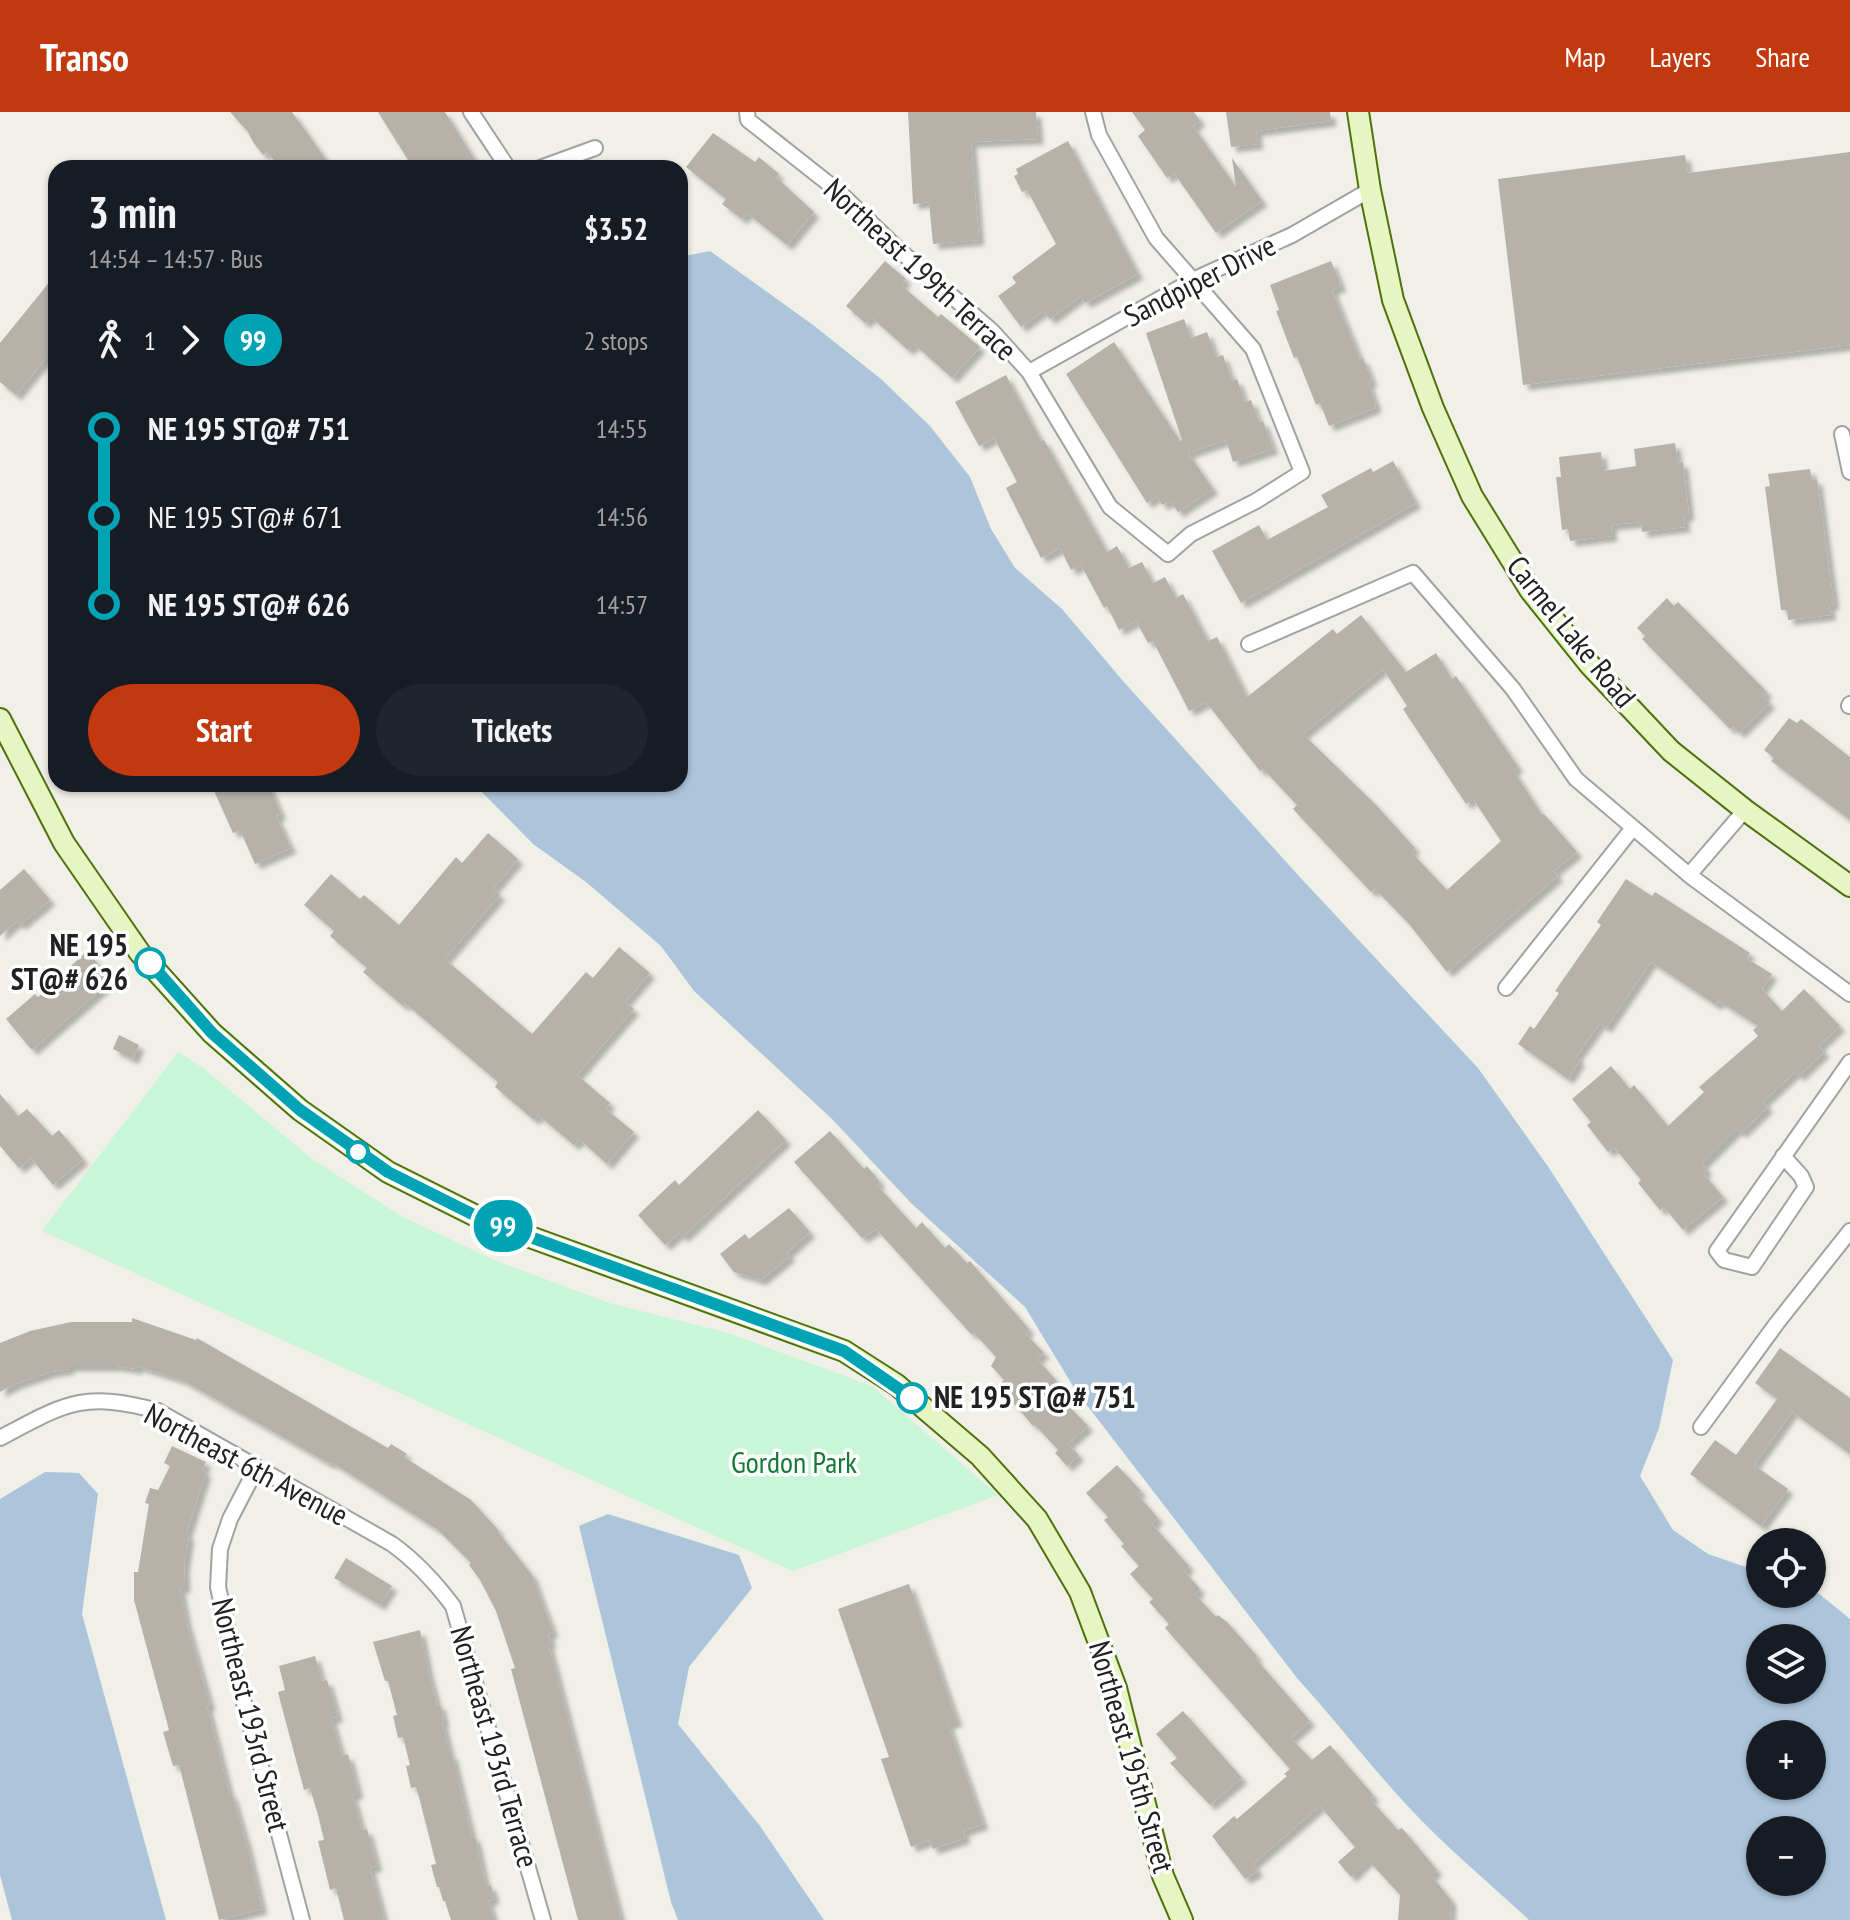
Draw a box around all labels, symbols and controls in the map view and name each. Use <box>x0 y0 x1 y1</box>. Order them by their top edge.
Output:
text: Transo <box>40 32 129 81</box>
text: Map <box>1564 38 1606 75</box>
text: Layers <box>1650 38 1711 75</box>
text: Share <box>1755 38 1810 75</box>
street label: Northeast 199th Terrace <box>816 169 1026 368</box>
text: 3 min <box>88 183 177 240</box>
text: $3.52 <box>584 209 648 248</box>
street label: Sandpiper Drive <box>1117 225 1282 335</box>
text: 14:54 – 14:57 · Bus <box>88 242 263 275</box>
icon: walk <box>88 318 132 362</box>
icon: forward <box>168 318 212 362</box>
text: 99 <box>240 321 266 358</box>
text: 1 <box>144 324 156 357</box>
text: 2 stops <box>584 324 648 357</box>
text: NE 195 ST@# 751 <box>148 409 350 448</box>
text: 14:55 <box>596 412 648 445</box>
text: NE 195 ST@# 671 <box>148 497 343 536</box>
text: 14:56 <box>596 500 648 533</box>
street label: Carmel Lake Road <box>1499 547 1645 715</box>
text: NE 195 ST@# 626 <box>148 585 350 624</box>
text: 14:57 <box>596 588 648 621</box>
button: Start <box>88 684 360 776</box>
button: Tickets <box>376 684 648 776</box>
place label: NE 195 ST@# 626 <box>11 925 128 998</box>
marker: NE 195 ST@# 626 <box>135 948 165 978</box>
unlabelled marker <box>347 1141 369 1163</box>
line badge: 99 <box>467 1200 539 1252</box>
text: 99 <box>490 1207 516 1244</box>
place label: NE 195 ST@# 751 <box>934 1377 1136 1416</box>
marker: NE 195 ST@# 751 <box>897 1383 927 1413</box>
street label: Northeast 6th Avenue <box>138 1394 355 1534</box>
park label: Gordon Park <box>731 1442 857 1481</box>
map controls <box>1746 1528 1826 1896</box>
button: locate <box>1746 1528 1826 1608</box>
street label: Northeast 193rd Street <box>204 1594 299 1836</box>
street label: Northeast 193rd Terrace <box>442 1621 549 1872</box>
button: layers <box>1746 1624 1826 1704</box>
street label: Northeast 195th Street <box>1081 1636 1184 1878</box>
button: + <box>1746 1720 1826 1800</box>
button: − <box>1746 1816 1826 1896</box>

